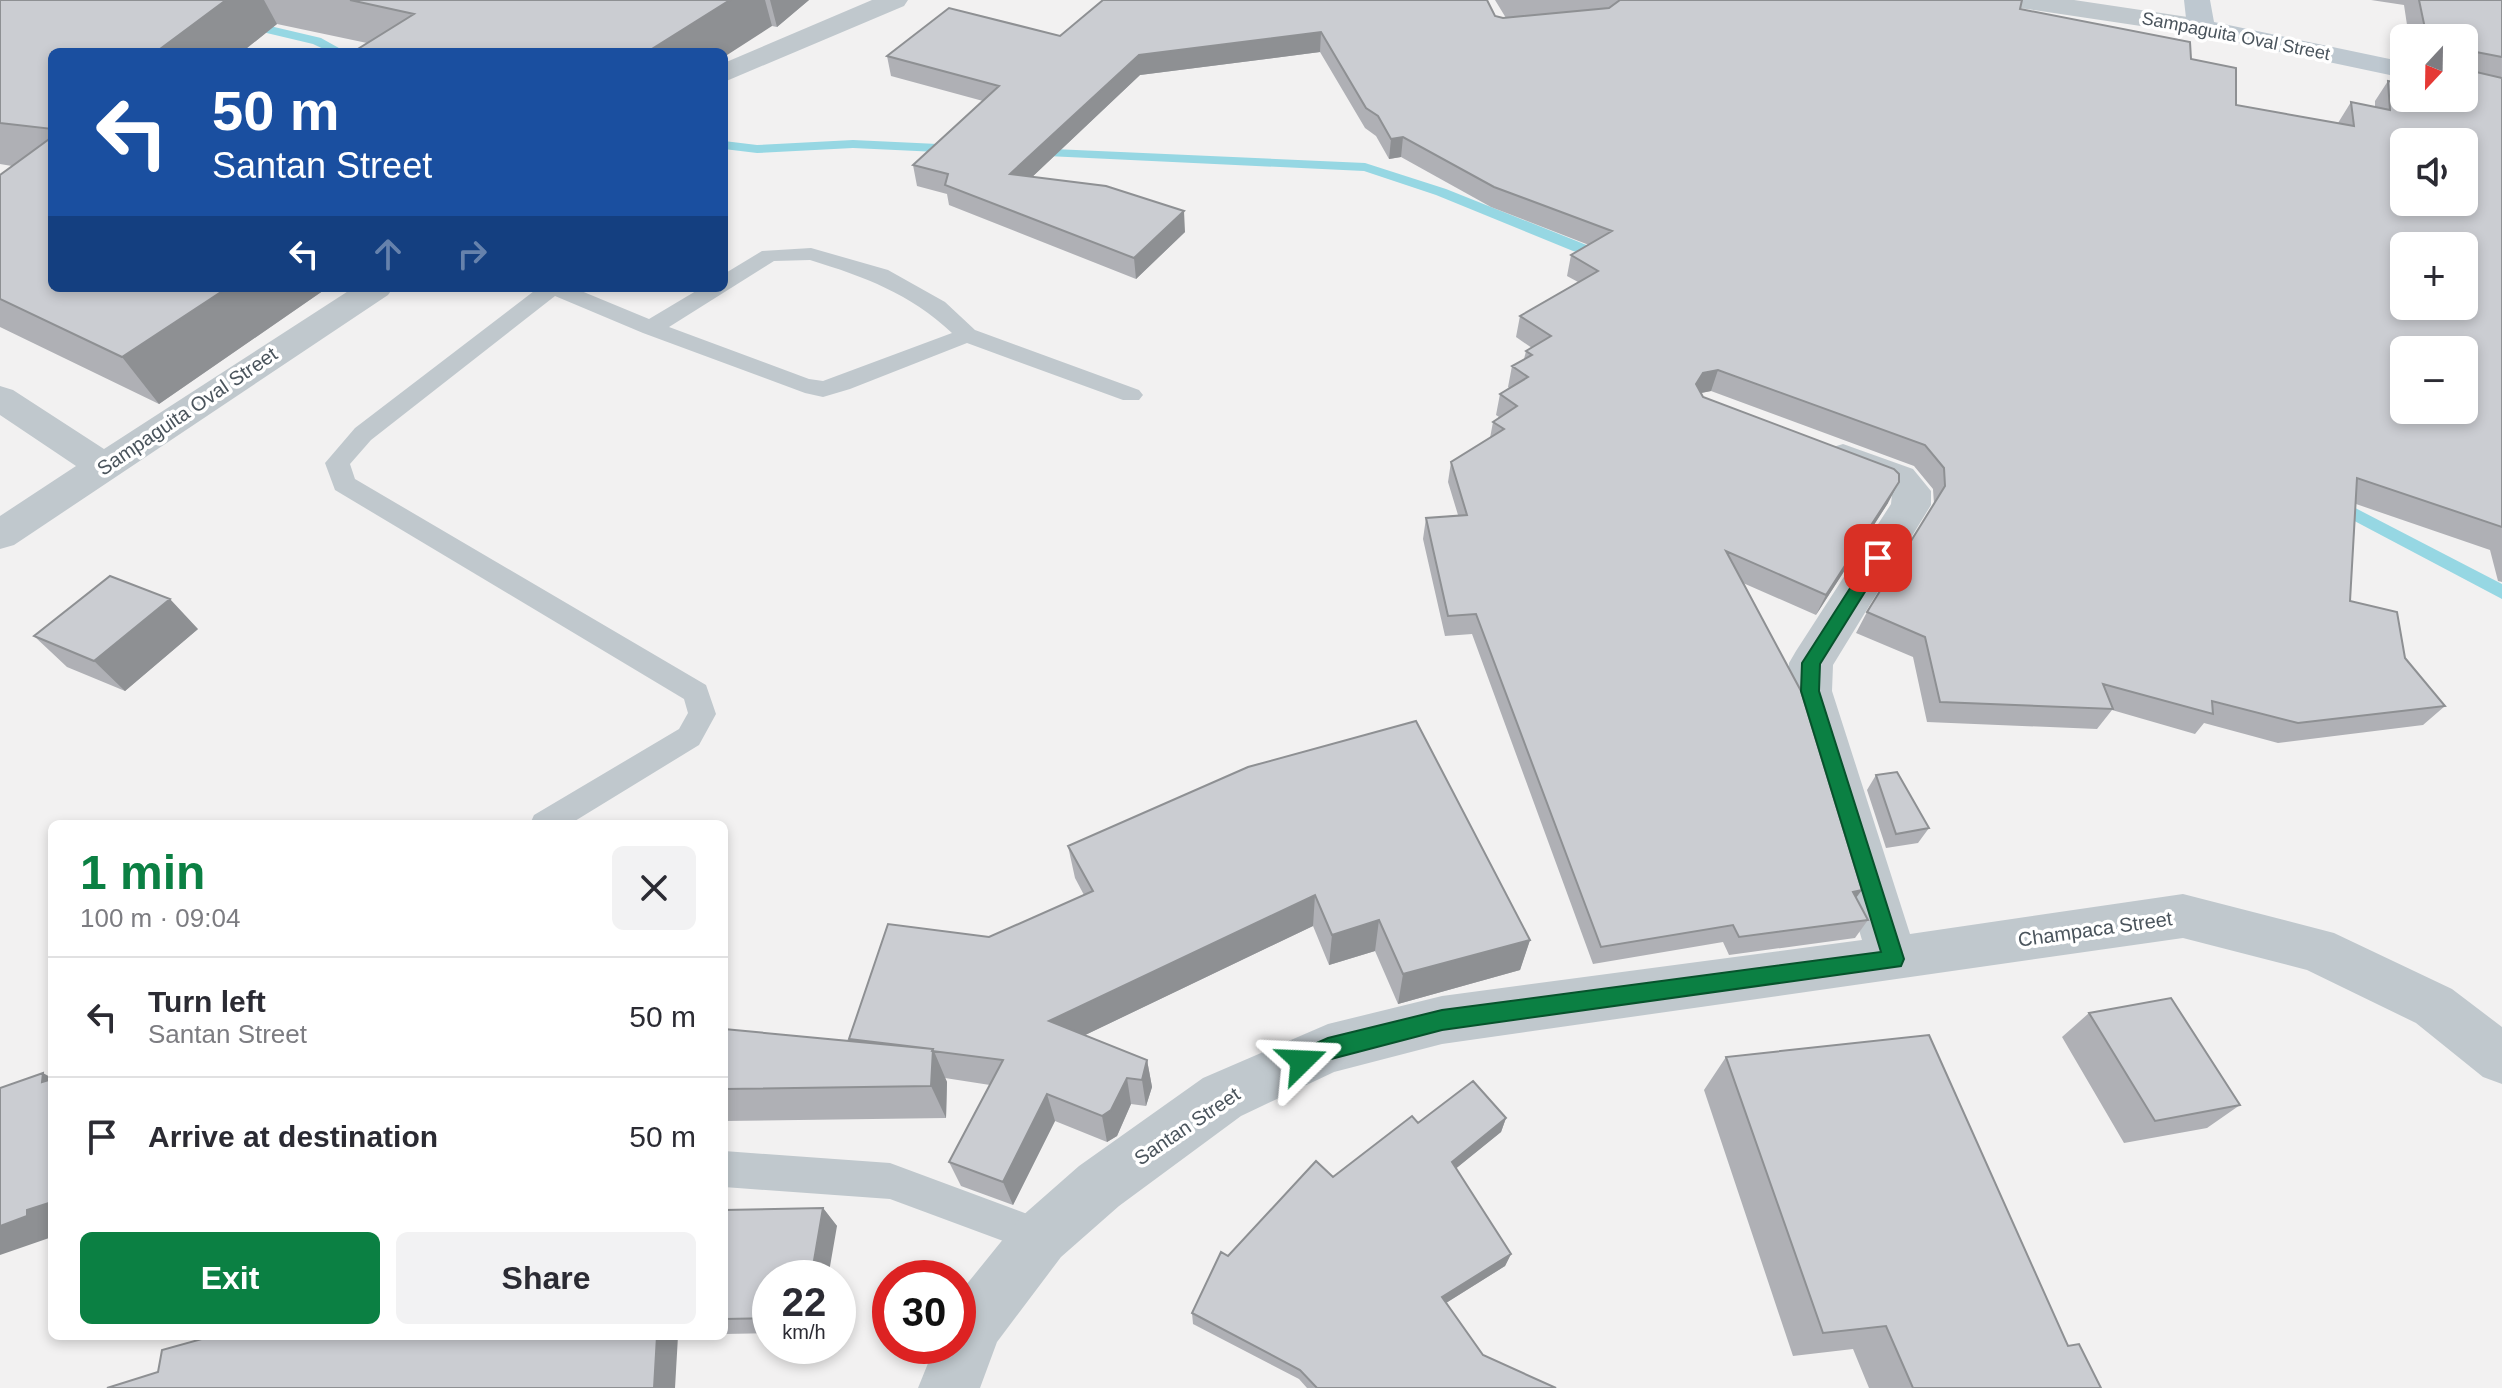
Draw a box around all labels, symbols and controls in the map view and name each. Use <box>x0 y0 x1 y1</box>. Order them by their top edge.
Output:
street label: Sampaguita Oval Street <box>2140 8 2332 64</box>
north arrow <box>2390 24 2478 112</box>
map controls <box>2390 24 2478 424</box>
text: 50 m <box>212 79 340 142</box>
icon: left <box>80 80 184 184</box>
button: sound <box>2390 128 2478 216</box>
text: Santan Street <box>212 145 432 186</box>
icon: left <box>282 232 326 276</box>
icon: ahead <box>366 232 410 276</box>
icon: right <box>450 232 494 276</box>
button: + <box>2390 232 2478 320</box>
button: − <box>2390 336 2478 424</box>
street label: Sampaguita Oval Street <box>93 342 282 479</box>
pin <box>1844 524 1912 592</box>
icon: arrive <box>1856 536 1900 580</box>
text: 1 min <box>80 846 205 899</box>
button: close <box>612 846 696 930</box>
text: 100 m · 09:04 <box>80 903 240 933</box>
street label: Champaca Street <box>2016 907 2174 951</box>
text: Turn left <box>148 985 266 1018</box>
icon: left <box>80 995 124 1039</box>
text: 50 m <box>629 1000 696 1033</box>
text: Santan Street <box>148 1019 307 1049</box>
position arrow <box>1260 1019 1344 1103</box>
street label: Santan Street <box>1130 1082 1244 1169</box>
icon: arrive <box>80 1115 124 1159</box>
text: Arrive at destination <box>148 1120 438 1153</box>
text: 50 m <box>629 1120 696 1153</box>
button: Exit <box>80 1232 380 1324</box>
button: Share <box>396 1232 696 1324</box>
speed limit sign: 30 <box>872 1260 976 1364</box>
text: 22 <box>782 1280 826 1324</box>
text: km/h <box>782 1321 826 1343</box>

